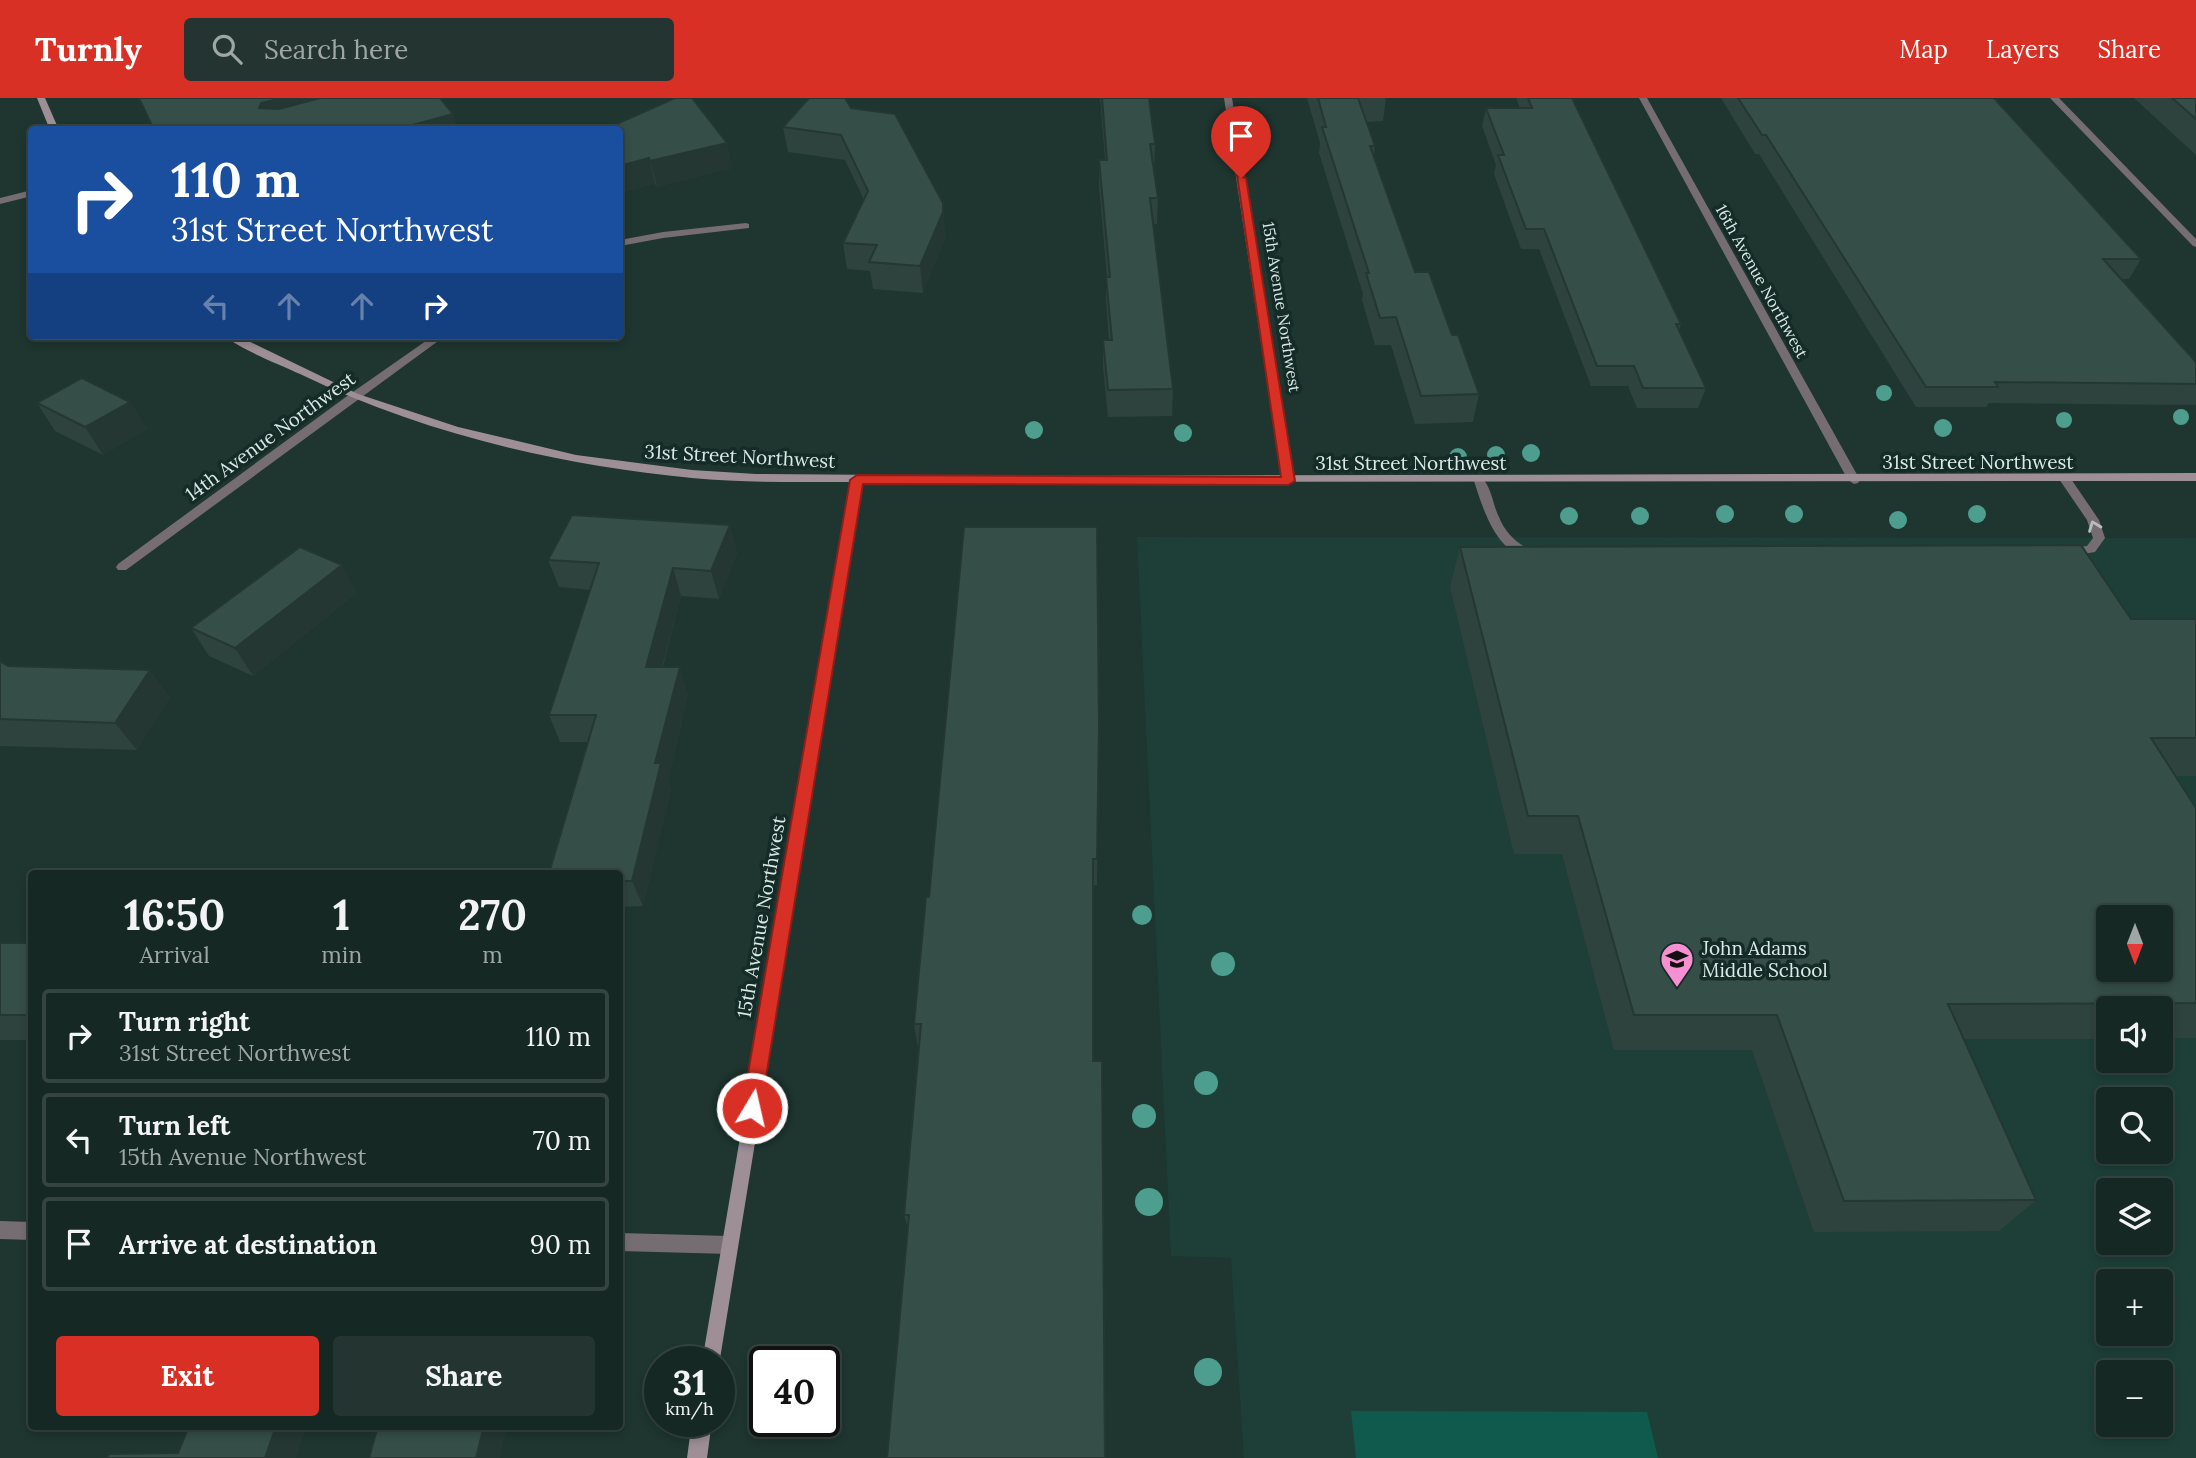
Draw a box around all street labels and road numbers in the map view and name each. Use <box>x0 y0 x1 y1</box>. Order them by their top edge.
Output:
street label: 16th Avenue Northwest <box>1711 201 1813 362</box>
street label: 15th Avenue Northwest <box>1259 220 1305 394</box>
street label: 14th Avenue Northwest <box>180 366 360 506</box>
street label: 31st Street Northwest <box>644 439 837 473</box>
street label: 31st Street Northwest <box>1882 450 2074 474</box>
street label: 31st Street Northwest <box>1315 451 1507 475</box>
street label: 15th Avenue Northwest <box>731 814 791 1020</box>

